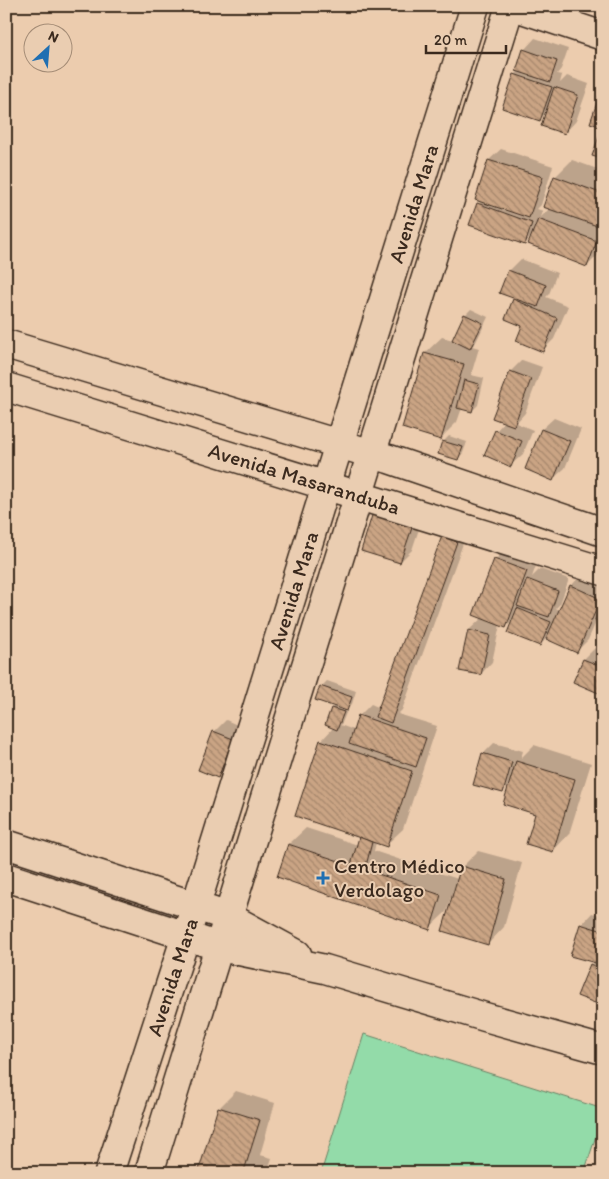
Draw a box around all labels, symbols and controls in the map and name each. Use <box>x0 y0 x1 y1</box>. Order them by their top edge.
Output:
north arrow <box>22 22 72 72</box>
scale bar <box>426 22 506 54</box>
text: N <box>46 27 61 46</box>
text: 20 m <box>434 31 468 49</box>
street label: Avenida Mara <box>383 141 443 266</box>
street label: Avenida Masaranduba <box>206 437 403 520</box>
street label: Avenida Mara <box>263 528 323 653</box>
place label: Centro Médico Verdolago <box>334 853 465 902</box>
marker: Centro Médico Verdolago <box>316 871 330 885</box>
street label: Avenida Mara <box>141 915 203 1039</box>

